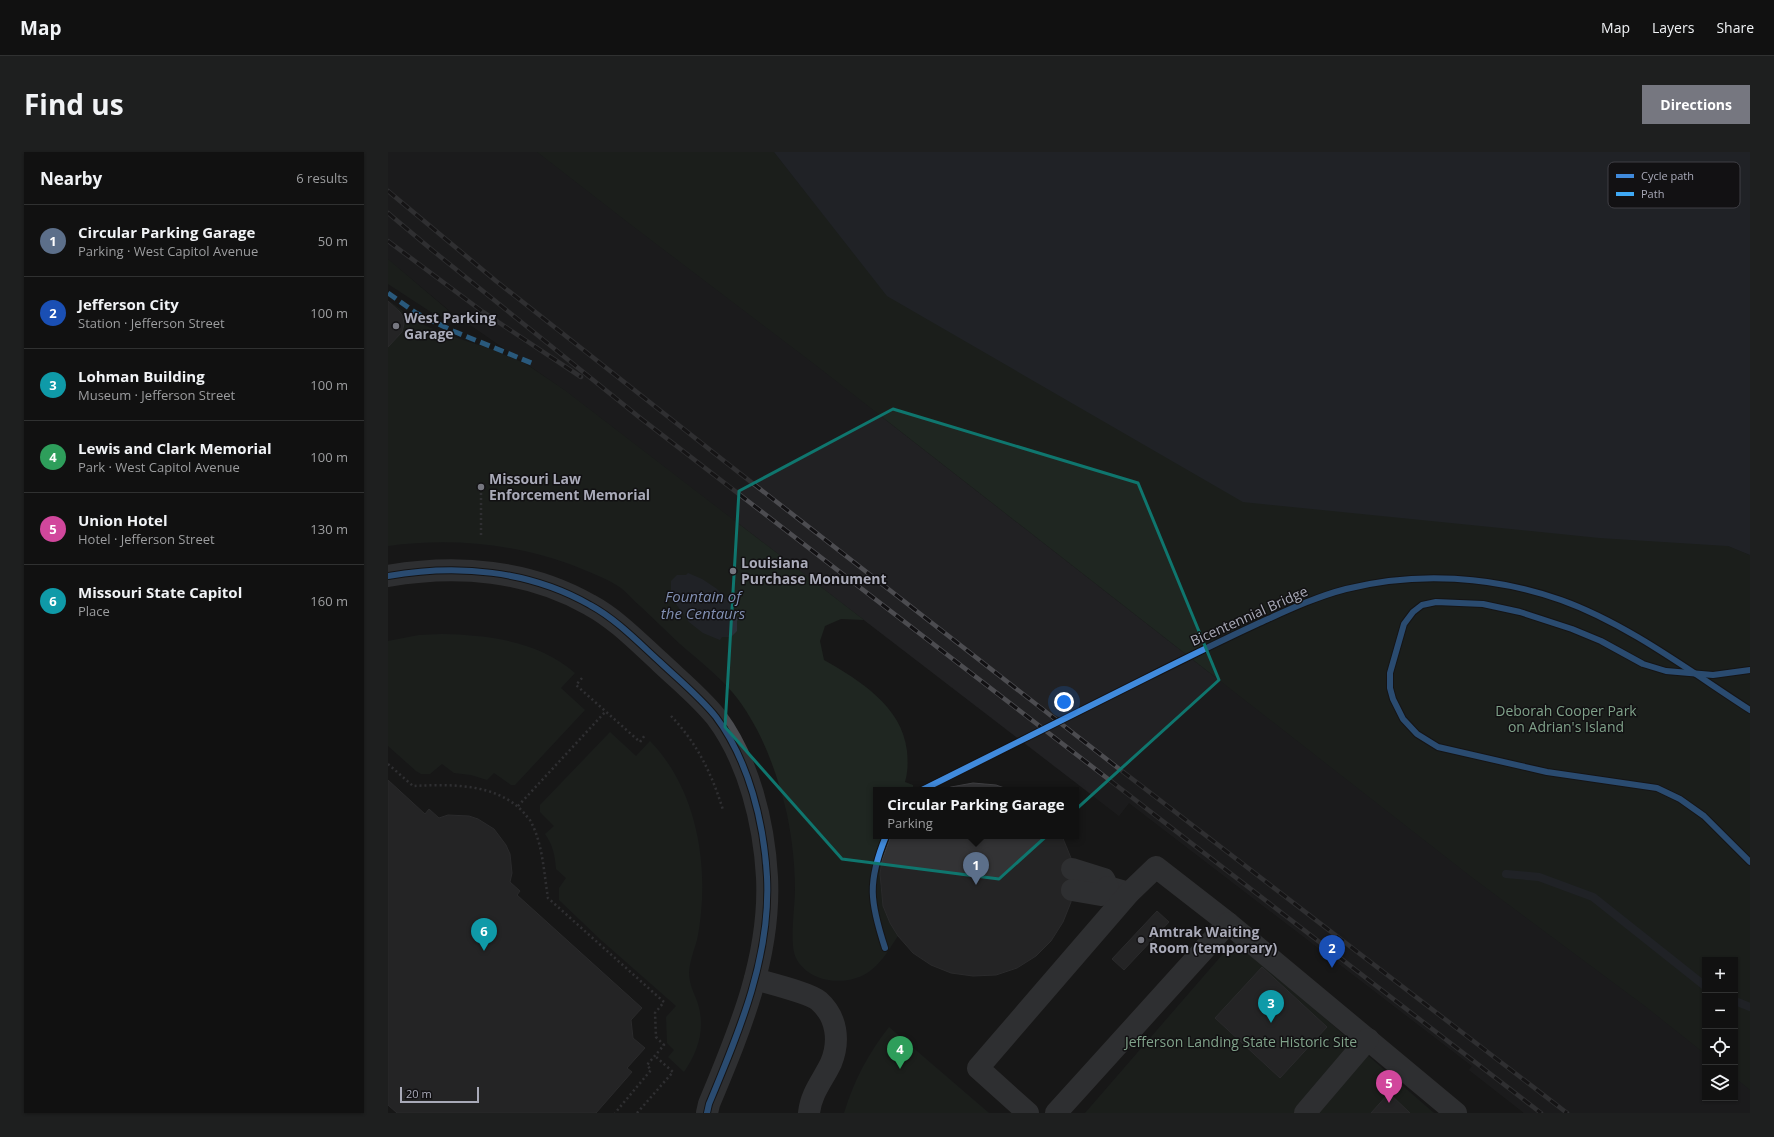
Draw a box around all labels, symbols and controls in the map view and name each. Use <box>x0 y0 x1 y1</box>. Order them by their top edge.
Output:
text: Map <box>20 15 61 41</box>
text: Map <box>1601 18 1630 37</box>
text: Layers <box>1652 18 1694 37</box>
text: Share <box>1716 18 1754 37</box>
text: Find us <box>24 85 124 123</box>
button: Directions <box>1642 85 1750 124</box>
legend <box>1608 162 1740 208</box>
text: Nearby <box>40 167 102 190</box>
text: Cycle path <box>1641 168 1694 183</box>
text: 6 results <box>296 169 348 187</box>
text: Path <box>1641 186 1664 201</box>
text: Circular Parking Garage <box>78 222 255 242</box>
text: 1 <box>49 232 57 250</box>
text: 50 m <box>318 232 348 250</box>
text: Parking · West Capitol Avenue <box>78 242 258 260</box>
text: Jefferson City <box>78 294 179 314</box>
text: 2 <box>49 304 57 322</box>
text: 100 m <box>310 304 348 322</box>
place label: West Parking Garage <box>404 308 496 343</box>
text: Station · Jefferson Street <box>78 314 225 332</box>
marker: West Parking Garage <box>391 321 401 331</box>
text: Lohman Building <box>78 366 205 386</box>
text: 3 <box>49 376 57 394</box>
text: 100 m <box>310 376 348 394</box>
text: Museum · Jefferson Street <box>78 386 235 404</box>
text: Lewis and Clark Memorial <box>78 438 272 458</box>
text: 4 <box>49 448 57 466</box>
text: 100 m <box>310 448 348 466</box>
text: Park · West Capitol Avenue <box>78 458 240 476</box>
place label: Missouri Law Enforcement Memorial <box>489 469 650 504</box>
marker: Missouri Law Enforcement Memorial <box>476 482 486 492</box>
text: Union Hotel <box>78 510 168 530</box>
text: 5 <box>49 520 57 538</box>
text: 130 m <box>310 520 348 538</box>
text: Hotel · Jefferson Street <box>78 530 215 548</box>
place label: Louisiana Purchase Monument <box>741 553 887 588</box>
marker: Louisiana Purchase Monument <box>728 566 738 576</box>
street label: Bicentennial Bridge <box>1187 581 1311 650</box>
text: Missouri State Capitol <box>78 582 242 602</box>
water label: Fountain of the Centaurs <box>661 586 746 623</box>
text: 6 <box>49 592 57 610</box>
text: 160 m <box>310 592 348 610</box>
text: Place <box>78 602 110 620</box>
your location <box>1054 692 1074 712</box>
park label: Deborah Cooper Park on Adrian's Island <box>1495 701 1637 736</box>
popup <box>873 787 1079 839</box>
text: Circular Parking Garage <box>887 794 1065 814</box>
text: Parking <box>887 814 933 832</box>
pin: 1 <box>963 852 989 885</box>
pin: 6 <box>471 918 497 951</box>
place label: Amtrak Waiting Room (temporary) <box>1149 922 1277 957</box>
marker: Amtrak Waiting Room (temporary) <box>1136 935 1146 945</box>
pin: 2 <box>1319 935 1345 968</box>
map controls <box>1702 957 1738 1101</box>
button: + <box>1702 957 1738 993</box>
pin: 3 <box>1258 990 1284 1023</box>
button: − <box>1702 993 1738 1029</box>
button: locate <box>1702 1029 1738 1065</box>
park label: Jefferson Landing State Historic Site <box>1123 1032 1357 1051</box>
pin: 4 <box>887 1036 913 1069</box>
button: layers <box>1702 1065 1738 1101</box>
pin: 5 <box>1376 1070 1402 1103</box>
scale bar <box>400 1085 479 1104</box>
text: 20 m <box>406 1086 432 1101</box>

